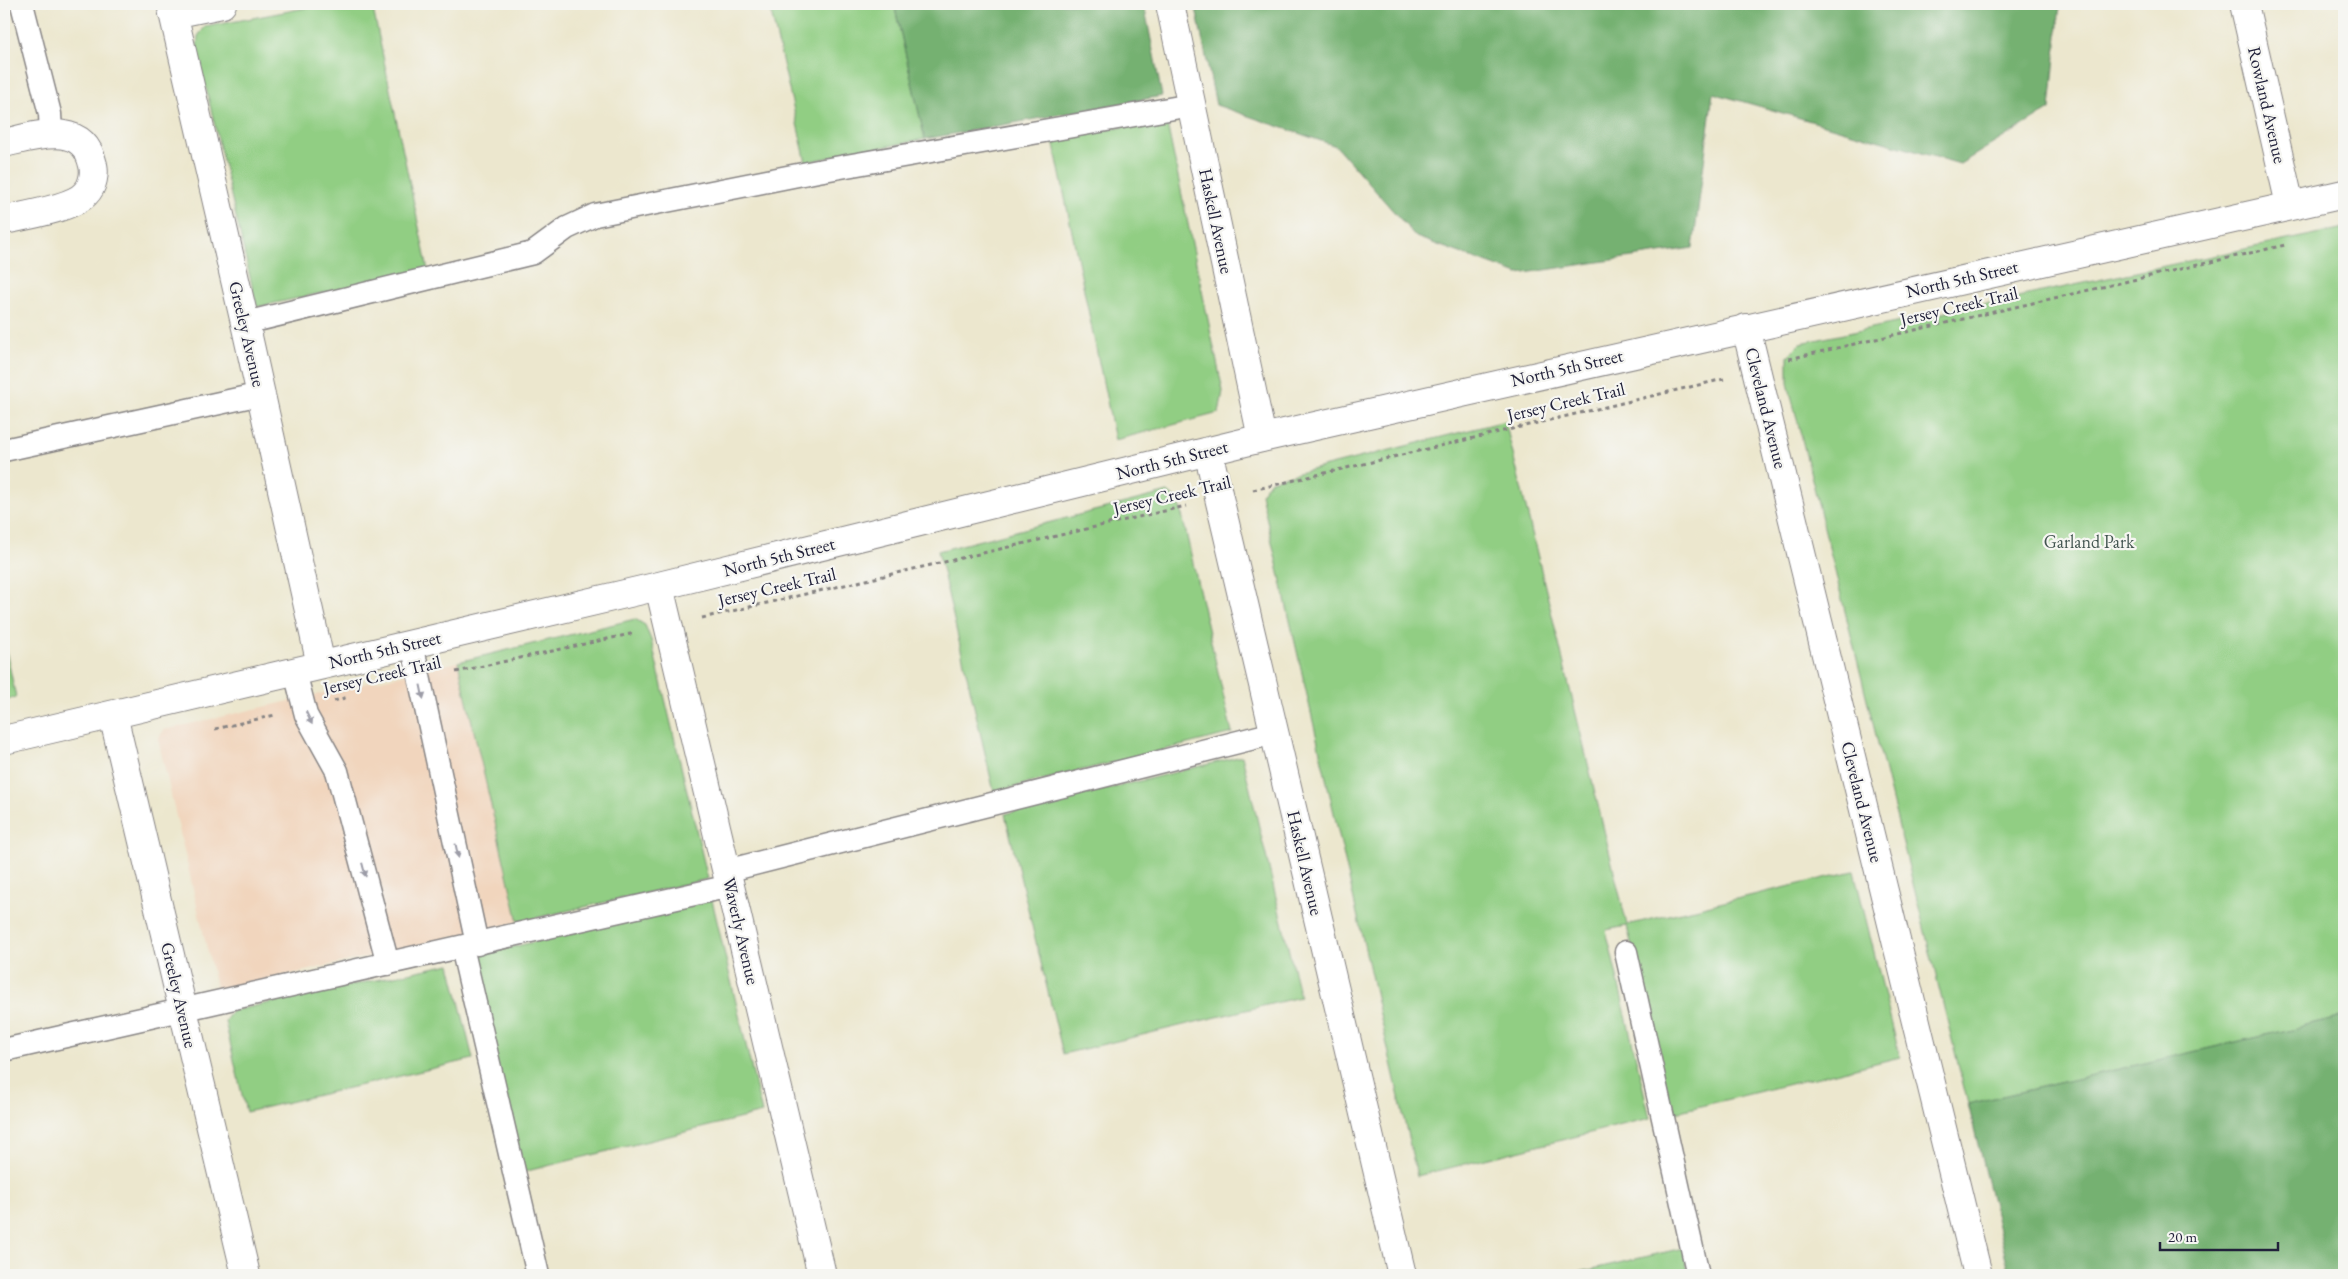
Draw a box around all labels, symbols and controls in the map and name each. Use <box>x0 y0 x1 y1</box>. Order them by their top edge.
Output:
street label: Rowland Avenue <box>2243 44 2292 166</box>
street label: Haskell Avenue <box>1194 166 1239 276</box>
street label: North 5th Street <box>1904 254 2021 303</box>
street label: Greeley Avenue <box>224 279 271 389</box>
street label: Jersey Creek Trail <box>1896 281 2020 331</box>
street label: North 5th Street <box>1509 343 1626 392</box>
street label: Cleveland Avenue <box>1740 345 1793 471</box>
street label: Jersey Creek Trail <box>1503 377 1627 427</box>
street label: North 5th Street <box>1114 434 1230 485</box>
street label: Jersey Creek Trail <box>1109 470 1233 520</box>
park label: Garland Park <box>2044 530 2135 553</box>
street label: North 5th Street <box>721 531 837 582</box>
street label: Jersey Creek Trail <box>714 562 838 612</box>
street label: North 5th Street <box>327 625 444 674</box>
street label: Jersey Creek Trail <box>319 650 443 700</box>
one-way arrow <box>419 684 427 700</box>
one-way arrow <box>305 711 313 725</box>
street label: Cleveland Avenue <box>1836 739 1889 865</box>
street label: Haskell Avenue <box>1282 808 1329 918</box>
one-way arrow <box>453 843 461 859</box>
one-way arrow <box>360 863 368 878</box>
street label: Waverly Avenue <box>718 875 765 987</box>
street label: Greeley Avenue <box>156 940 203 1050</box>
scale bar <box>2160 1219 2278 1251</box>
text: 20 m <box>2168 1227 2197 1246</box>

